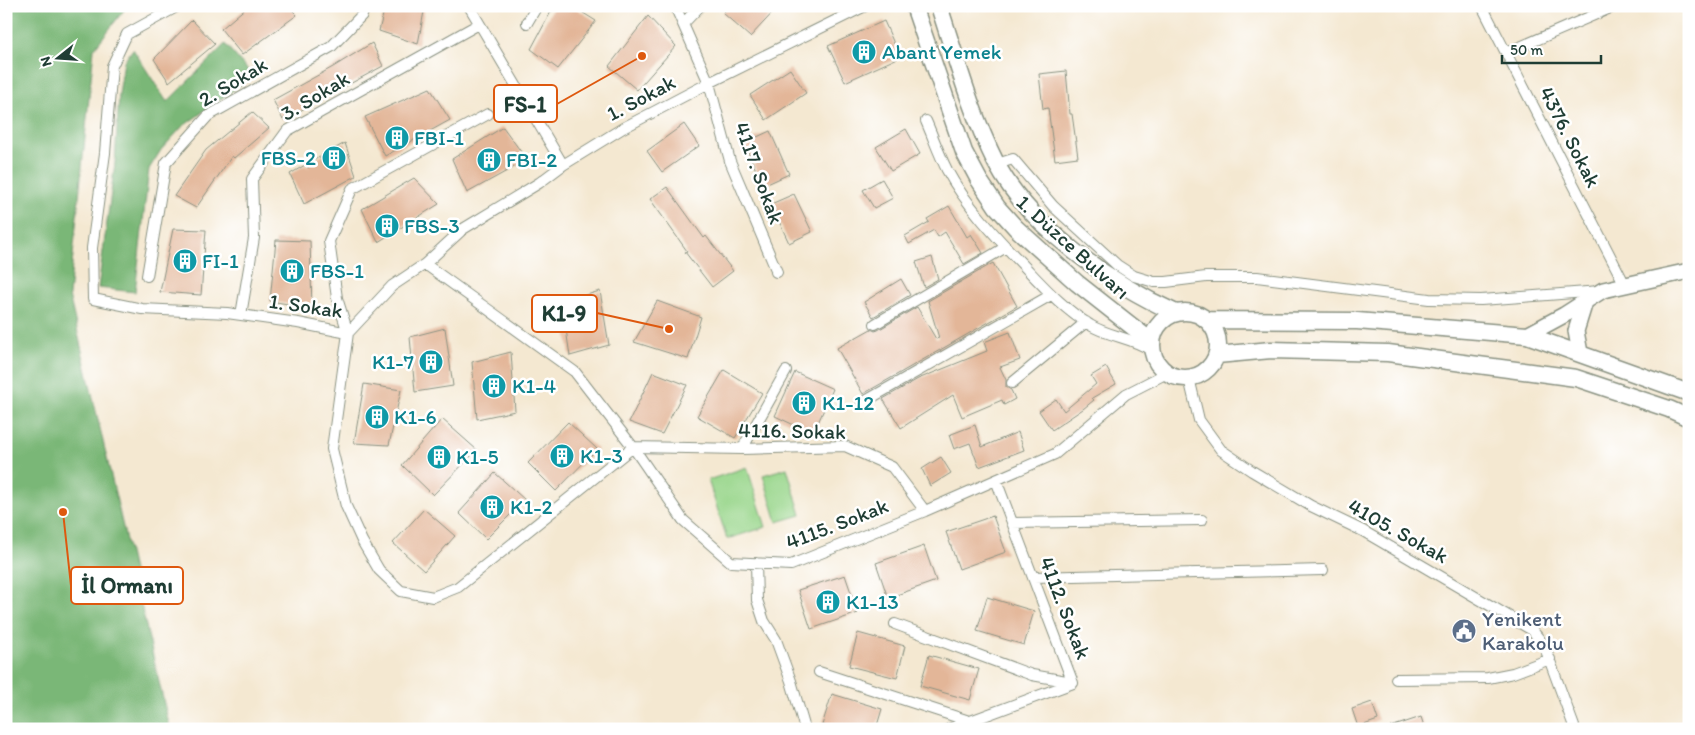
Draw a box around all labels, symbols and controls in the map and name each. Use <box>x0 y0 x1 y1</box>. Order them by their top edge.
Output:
north arrow <box>32 32 82 82</box>
scale bar <box>1502 32 1601 64</box>
building icon: Abant Yemek <box>851 39 877 65</box>
place label: Abant Yemek <box>882 39 1002 64</box>
text: 50 m <box>1510 41 1543 59</box>
street label: 2. Sokak <box>194 51 272 112</box>
text: N <box>37 55 56 69</box>
street label: 3. Sokak <box>276 65 354 126</box>
street label: 1. Sokak <box>602 69 680 126</box>
street label: 4376. Sokak <box>1534 82 1607 192</box>
callout: FS-1 <box>494 85 557 122</box>
text: FS-1 <box>504 91 547 118</box>
street label: 4117. Sokak <box>729 118 790 228</box>
building icon: FBI-1 <box>384 125 410 151</box>
place label: FBI-1 <box>414 125 464 150</box>
place label: FBS-2 <box>261 145 316 170</box>
building icon: FBS-2 <box>321 145 347 171</box>
building icon: FBI-2 <box>476 147 502 173</box>
place label: FBI-2 <box>506 147 557 172</box>
street label: 1. Düzce Bulvarı <box>1012 189 1135 304</box>
building icon: FBS-3 <box>374 213 400 239</box>
place label: FBS-3 <box>404 213 460 238</box>
building icon: FI-1 <box>172 248 198 274</box>
place label: FI-1 <box>202 248 239 273</box>
building icon: FBS-1 <box>279 258 305 284</box>
place label: FBS-1 <box>310 258 364 283</box>
street label: 1. Sokak <box>268 288 345 323</box>
callout: K1-9 <box>532 295 597 332</box>
text: K1-9 <box>542 300 586 327</box>
place label: K1-7 <box>372 349 414 374</box>
building icon: K1-7 <box>418 349 444 375</box>
building icon: K1-4 <box>481 373 507 399</box>
place label: K1-4 <box>512 373 557 398</box>
building icon: K1-12 <box>791 390 817 416</box>
place label: K1-12 <box>822 390 874 415</box>
building icon: K1-6 <box>364 404 390 430</box>
place label: K1-6 <box>394 404 437 429</box>
street label: 4116. Sokak <box>738 417 846 444</box>
building icon: K1-3 <box>549 443 575 469</box>
place label: K1-3 <box>580 443 623 468</box>
building icon: K1-5 <box>426 444 452 470</box>
place label: K1-5 <box>456 444 499 469</box>
street label: 4115. Sokak <box>782 493 892 554</box>
street label: 4105. Sokak <box>1344 493 1453 568</box>
building icon: K1-2 <box>479 494 505 520</box>
place label: K1-2 <box>510 494 553 519</box>
street label: 4112. Sokak <box>1035 553 1097 663</box>
callout: İl Ormanı <box>71 567 183 604</box>
text: İl Ormanı <box>81 572 173 599</box>
building icon: K1-13 <box>815 589 841 615</box>
place label: K1-13 <box>846 589 899 614</box>
place label: Yenikent Karakolu <box>1482 606 1564 655</box>
public building icon: Yenikent Karakolu <box>1451 618 1477 644</box>

